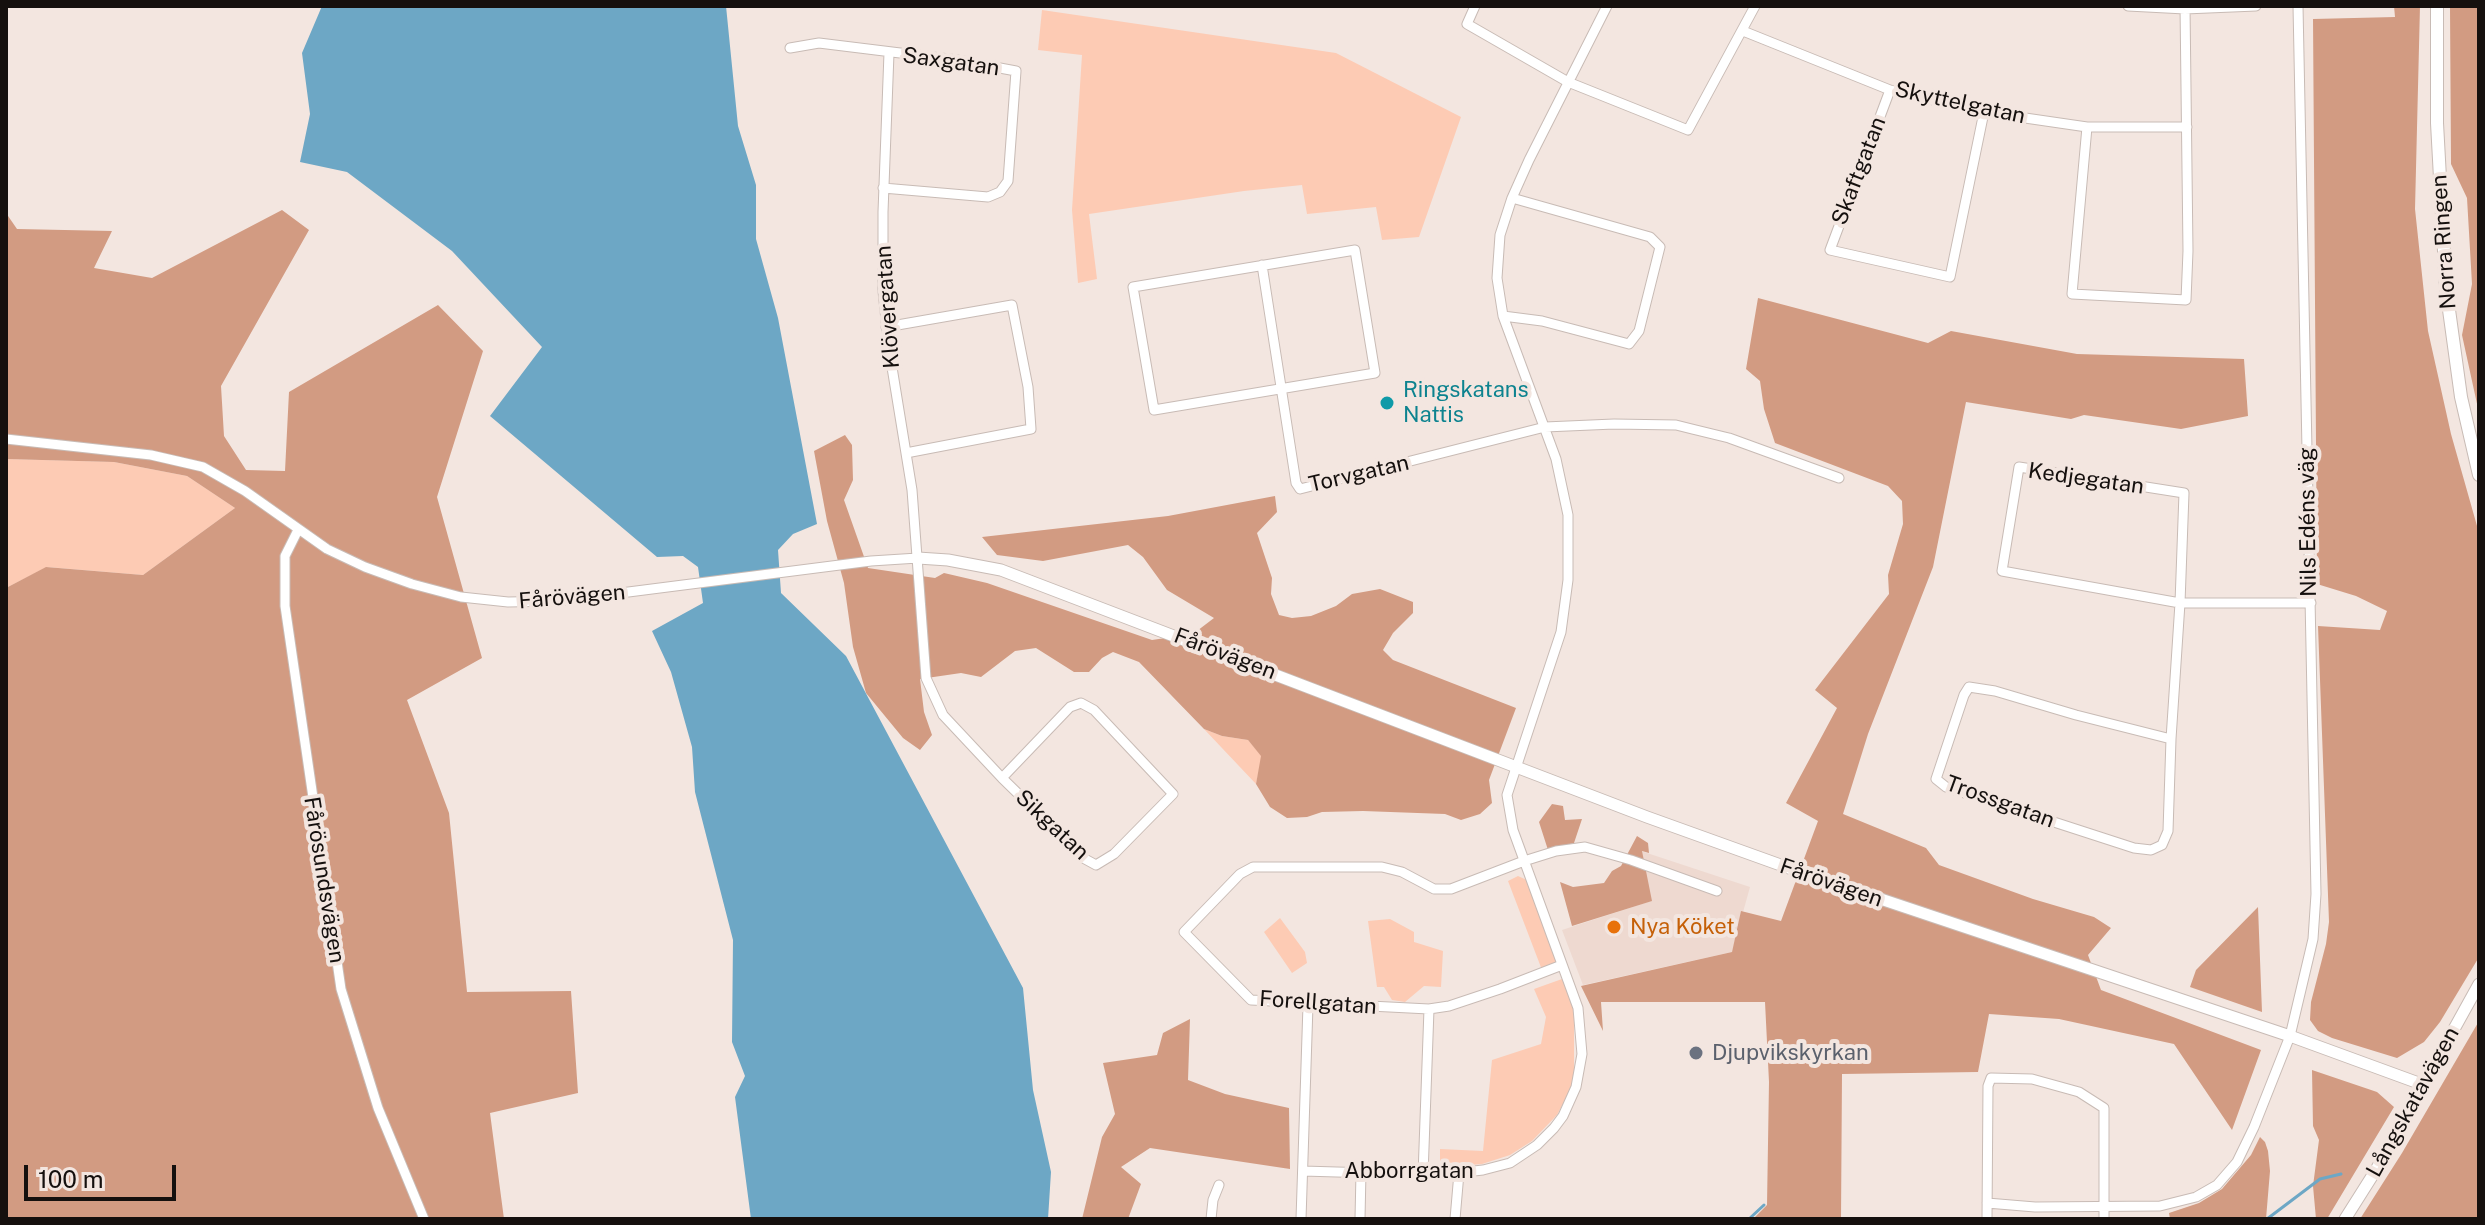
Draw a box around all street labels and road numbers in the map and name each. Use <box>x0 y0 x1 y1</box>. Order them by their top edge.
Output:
street label: Saxgatan <box>901 42 1001 82</box>
street label: Skyttelgatan <box>1892 76 2028 130</box>
street label: Skaftgatan <box>1826 113 1892 229</box>
street label: Norra Ringen <box>2426 174 2462 310</box>
street label: Klövergatan <box>871 245 905 369</box>
street label: Nils Edéns väg <box>2293 447 2323 597</box>
street label: Torvgatan <box>1306 450 1412 498</box>
street label: Kedjegatan <box>2026 458 2146 500</box>
street label: Fårövägen <box>517 579 627 615</box>
street label: Fårövägen <box>1170 622 1280 686</box>
street label: Trossgatan <box>1942 770 2058 834</box>
street label: Sikgatan <box>1010 784 1094 866</box>
street label: Fårösundsvägen <box>298 795 350 965</box>
street label: Fårövägen <box>1776 853 1886 913</box>
street label: Forellgatan <box>1258 986 1378 1020</box>
street label: Långskatavägen <box>2361 1023 2465 1181</box>
street label: Abborrgatan <box>1344 1158 1474 1184</box>

